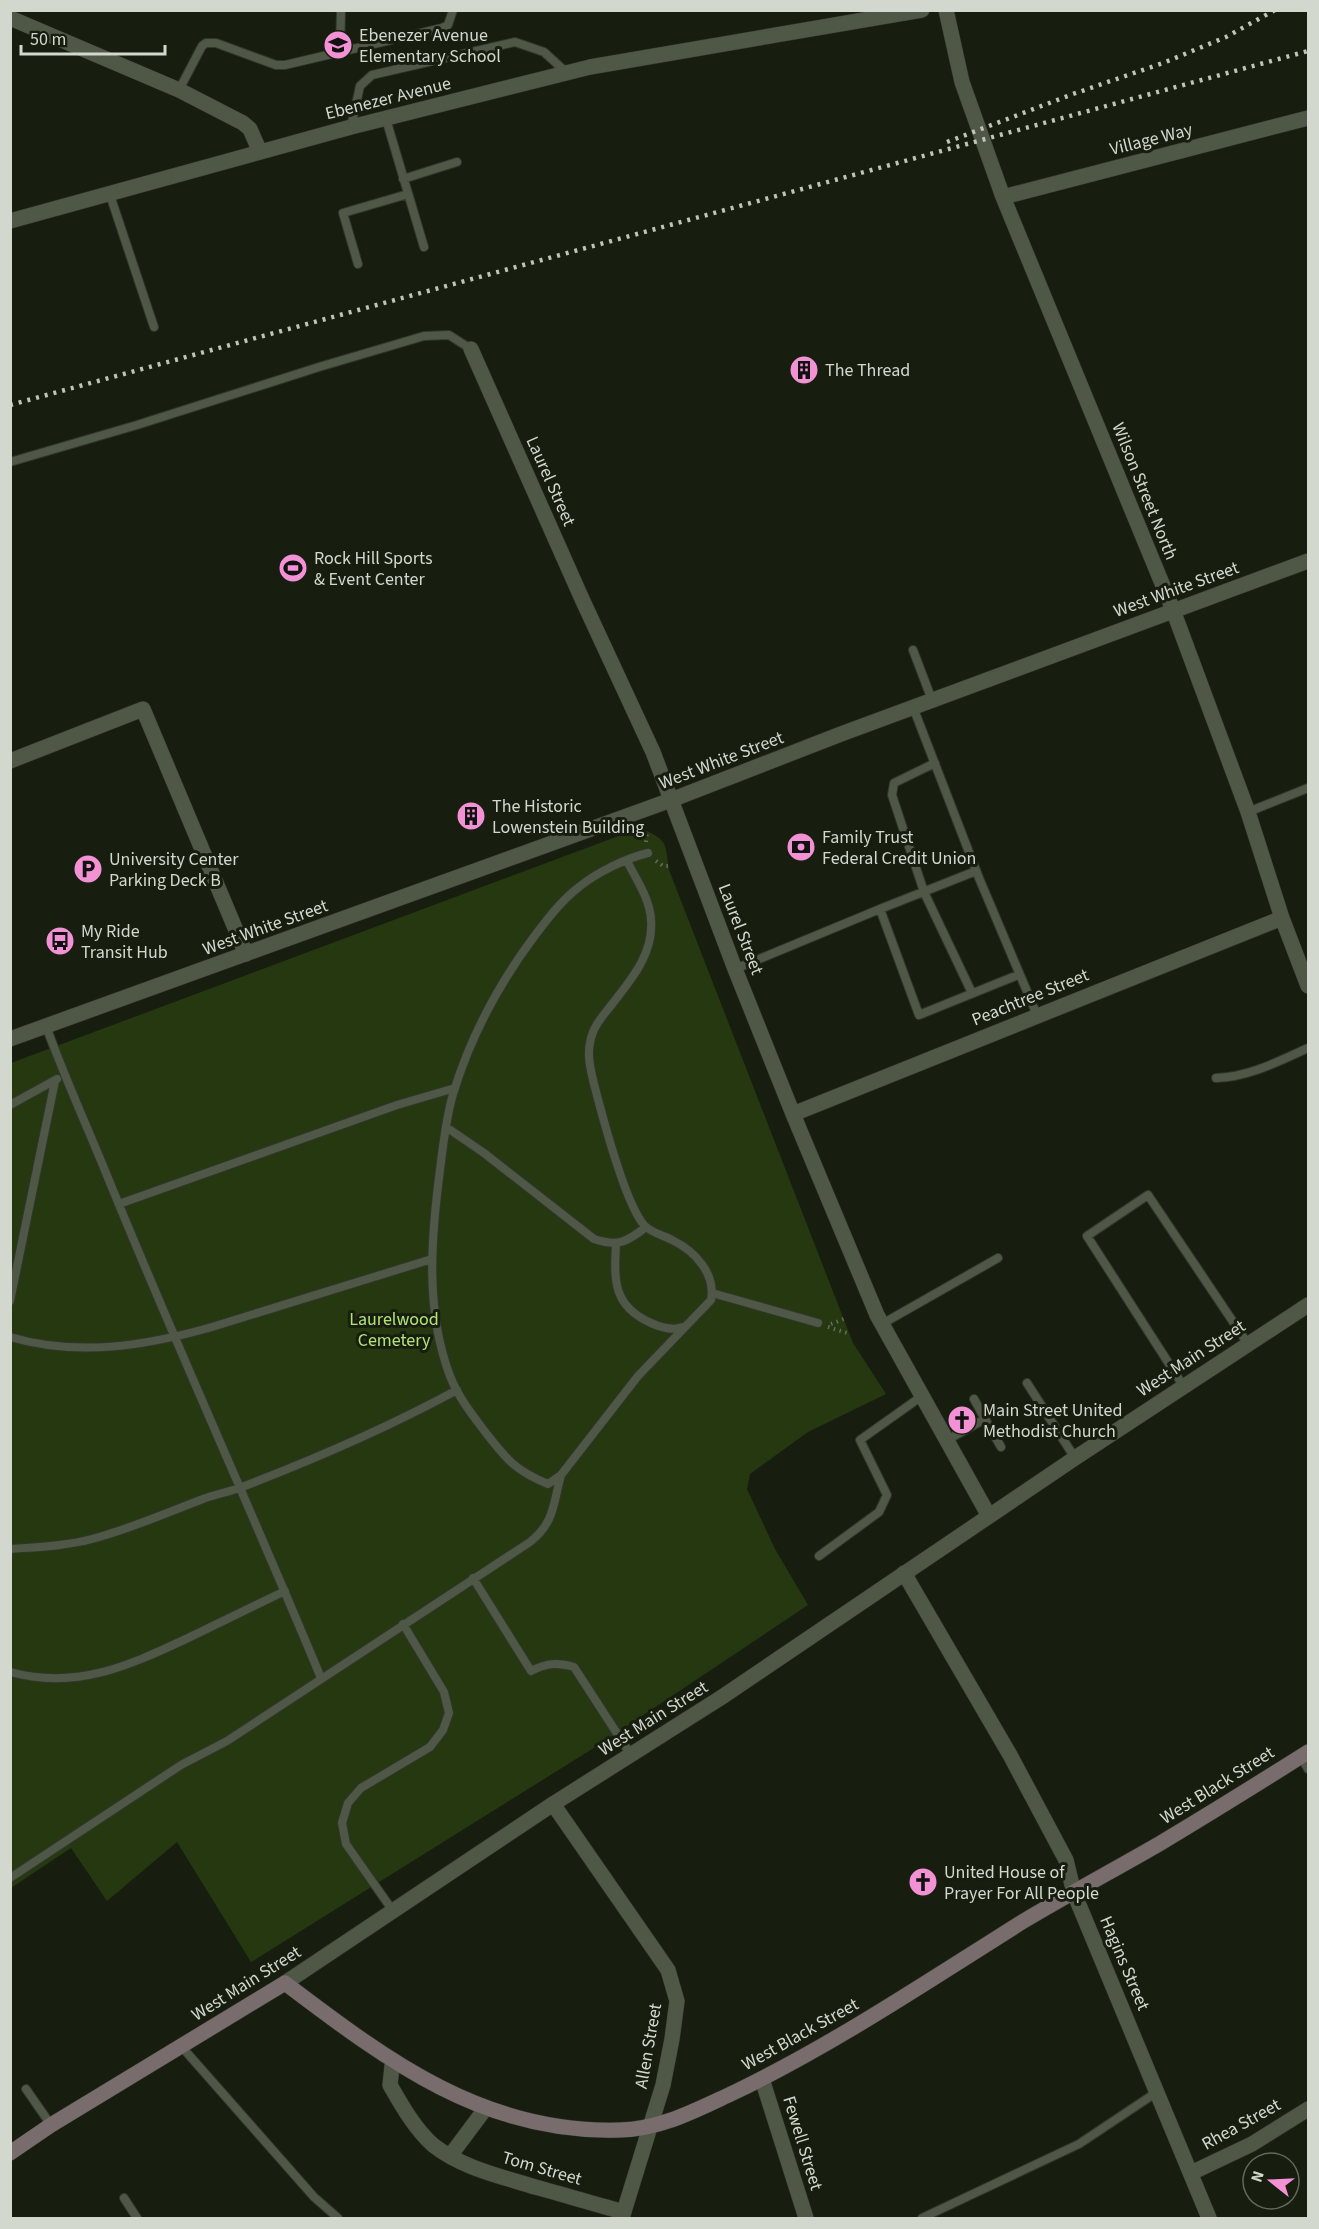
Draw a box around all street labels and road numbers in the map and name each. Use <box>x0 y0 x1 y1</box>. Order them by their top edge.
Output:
street label: Ebenezer Avenue <box>323 71 454 126</box>
street label: Village Way <box>1107 117 1196 162</box>
street label: Wilson Street North <box>1106 419 1183 564</box>
street label: Laurel Street <box>520 432 581 530</box>
street label: West White Street <box>1110 555 1242 624</box>
street label: West White Street <box>655 725 787 796</box>
street label: Laurel Street <box>712 880 769 978</box>
street label: West White Street <box>199 893 331 962</box>
street label: Peachtree Street <box>968 963 1092 1032</box>
street label: West Main Street <box>1132 1314 1251 1403</box>
street label: West Main Street <box>594 1675 713 1762</box>
street label: West Black Street <box>1156 1740 1279 1830</box>
street label: Hagins Street <box>1093 1912 1156 2014</box>
street label: West Main Street <box>187 1940 306 2027</box>
street label: West Black Street <box>737 1992 863 2077</box>
street label: Allen Street <box>629 2001 668 2091</box>
street label: Fewell Street <box>776 2093 829 2193</box>
street label: Rhea Street <box>1197 2093 1285 2156</box>
street label: Tom Street <box>499 2145 585 2192</box>

